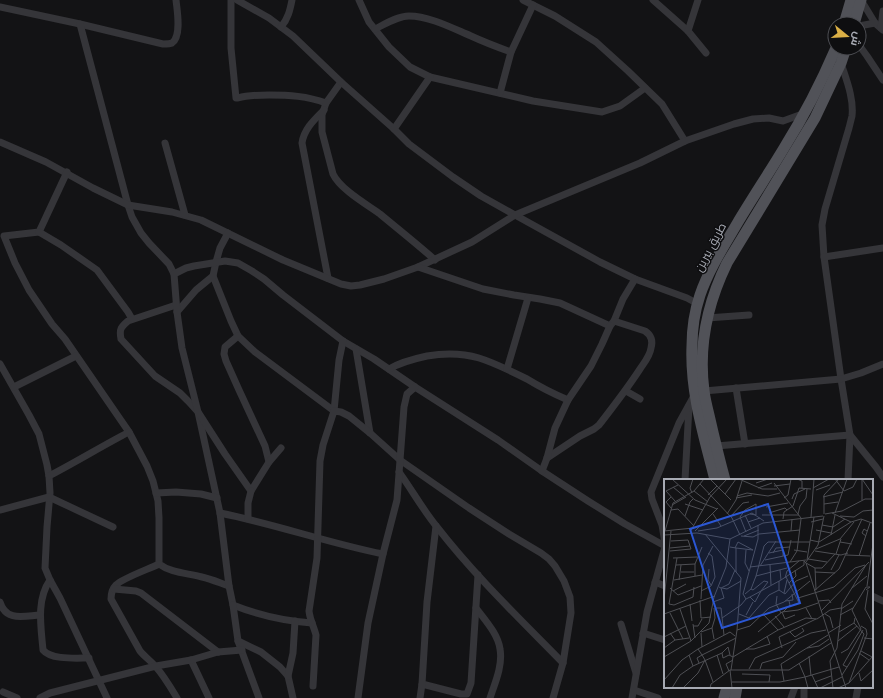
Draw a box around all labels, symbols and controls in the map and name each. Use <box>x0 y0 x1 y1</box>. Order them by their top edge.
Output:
north arrow <box>827 16 867 56</box>
text: ش <box>848 30 865 48</box>
street label: طريق بيرين <box>691 220 729 274</box>
inset map <box>664 479 873 688</box>

